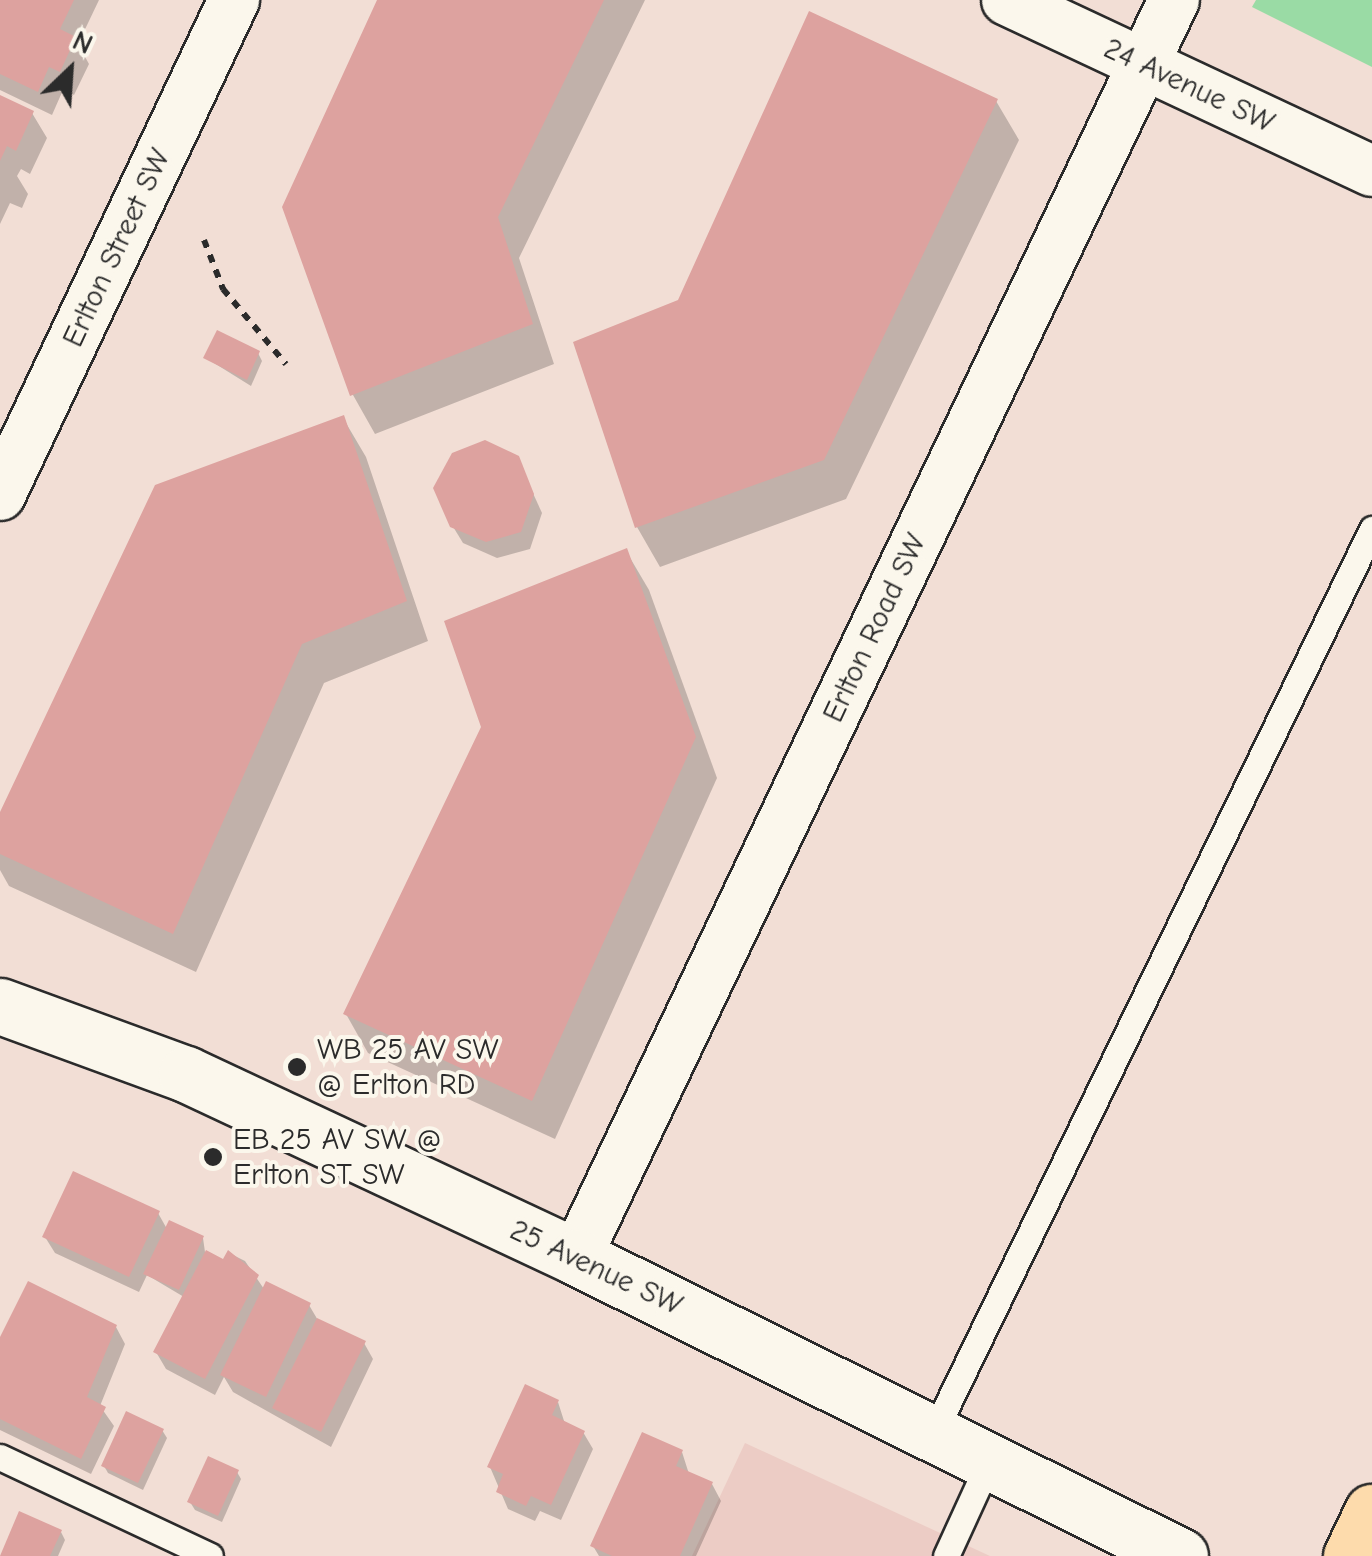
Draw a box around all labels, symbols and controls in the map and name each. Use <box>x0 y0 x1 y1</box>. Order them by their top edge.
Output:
north arrow <box>20 20 120 120</box>
text: N <box>68 24 98 61</box>
street label: 24 Avenue SW <box>1098 31 1280 141</box>
street label: Erlton Street SW <box>55 143 179 353</box>
street label: Erlton Road SW <box>816 528 934 728</box>
place label: WB 25 AV SW @ Erlton RD <box>317 1032 498 1102</box>
marker: WB 25 AV SW @ Erlton RD <box>286 1056 308 1078</box>
place label: EB 25 AV SW @ Erlton ST SW <box>233 1122 441 1192</box>
marker: EB 25 AV SW @ Erlton ST SW <box>202 1146 224 1168</box>
street label: 25 Avenue SW <box>504 1212 688 1324</box>

